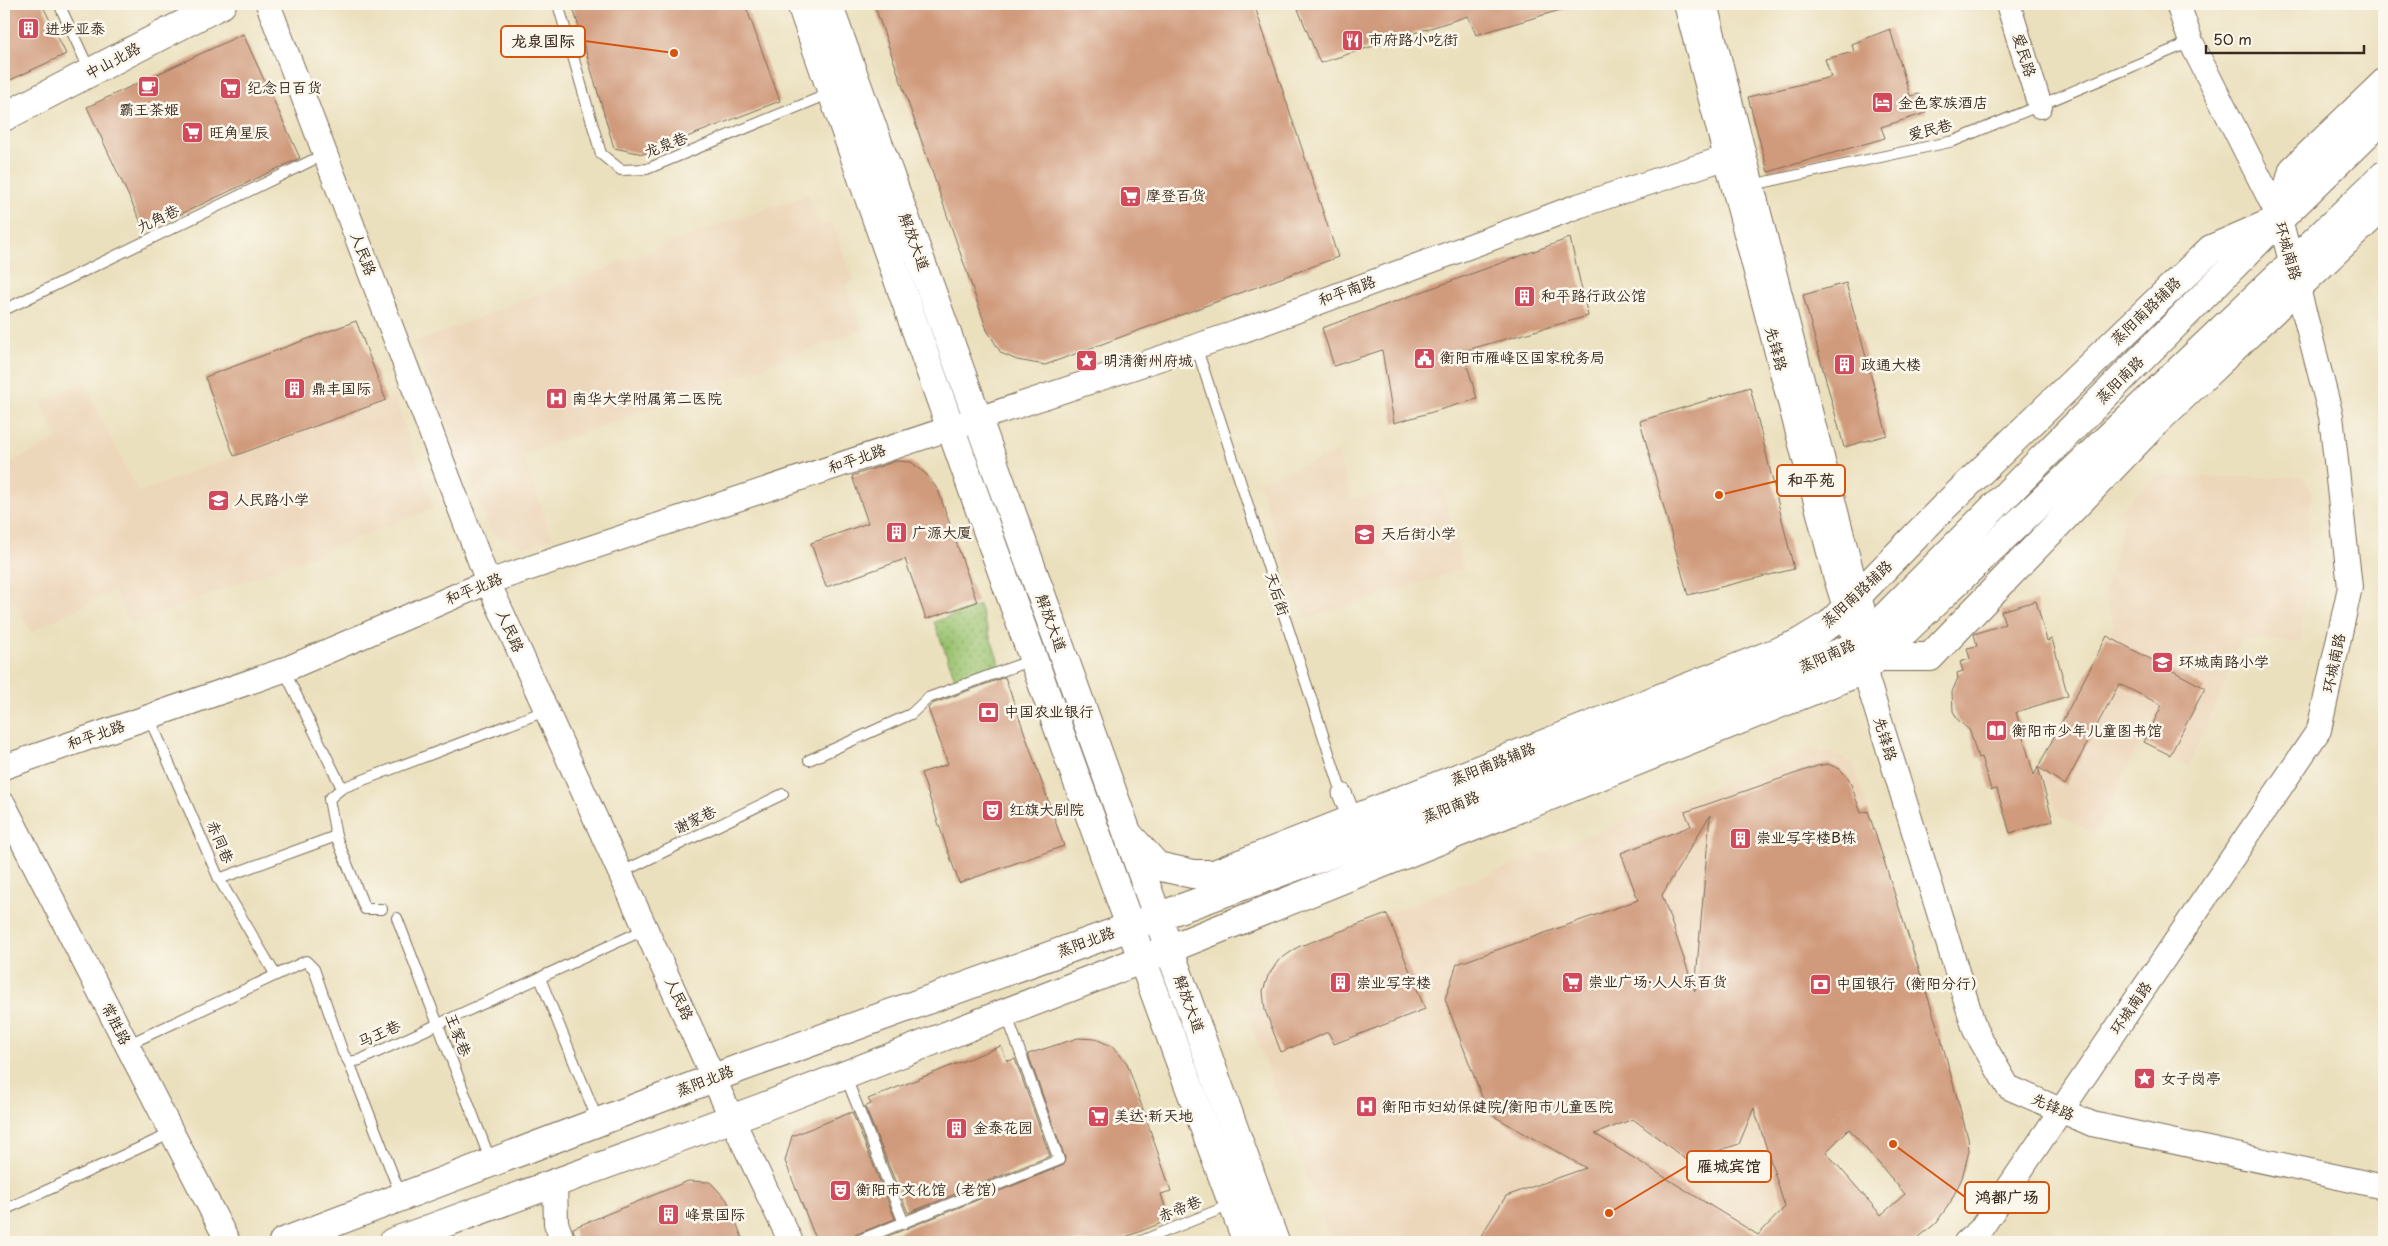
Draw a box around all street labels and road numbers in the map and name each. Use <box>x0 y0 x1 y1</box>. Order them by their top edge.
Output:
street label: 爱民路 <box>2008 30 2043 79</box>
street label: 中山北路 <box>80 35 144 84</box>
street label: 爱民巷 <box>1905 112 1954 145</box>
street label: 龙泉巷 <box>640 125 691 162</box>
street label: 九角巷 <box>132 197 183 238</box>
street label: 解放大道 <box>894 209 936 274</box>
street label: 环城南路 <box>2270 219 2309 283</box>
street label: 人民路 <box>346 228 383 279</box>
street label: 和平南路 <box>1314 269 1379 311</box>
street label: 蒸阳南路辅路 <box>2105 270 2185 349</box>
street label: 先锋路 <box>1761 324 1794 373</box>
street label: 蒸阳南路 <box>2090 350 2148 408</box>
street label: 和平北路 <box>824 437 889 478</box>
street label: 蒸阳南路辅路 <box>1815 554 1897 632</box>
street label: 和平北路 <box>441 566 506 610</box>
street label: 天后街 <box>1261 569 1296 618</box>
street label: 解放大道 <box>1031 590 1073 655</box>
street label: 人民路 <box>492 605 531 656</box>
street label: 环城南路 <box>2315 631 2350 694</box>
street label: 蒸阳南路 <box>1794 632 1858 677</box>
street label: 和平北路 <box>63 713 128 754</box>
street label: 先锋路 <box>1869 714 1904 763</box>
street label: 蒸阳南路辅路 <box>1446 735 1538 790</box>
street label: 蒸阳南路 <box>1418 784 1483 828</box>
street label: 谢家巷 <box>669 798 720 839</box>
street label: 赤同巷 <box>202 816 241 867</box>
street label: 蒸阳北路 <box>1053 920 1118 962</box>
street label: 解放大道 <box>1169 971 1211 1036</box>
street label: 人民路 <box>660 973 700 1024</box>
street label: 环城南路 <box>2103 976 2156 1038</box>
street label: 常胜路 <box>97 998 138 1049</box>
street label: 王家巷 <box>441 1009 478 1060</box>
street label: 马王巷 <box>353 1013 404 1052</box>
street label: 蒸阳北路 <box>672 1058 737 1101</box>
street label: 先锋路 <box>2028 1086 2079 1125</box>
street label: 赤帝巷 <box>1154 1189 1205 1227</box>

